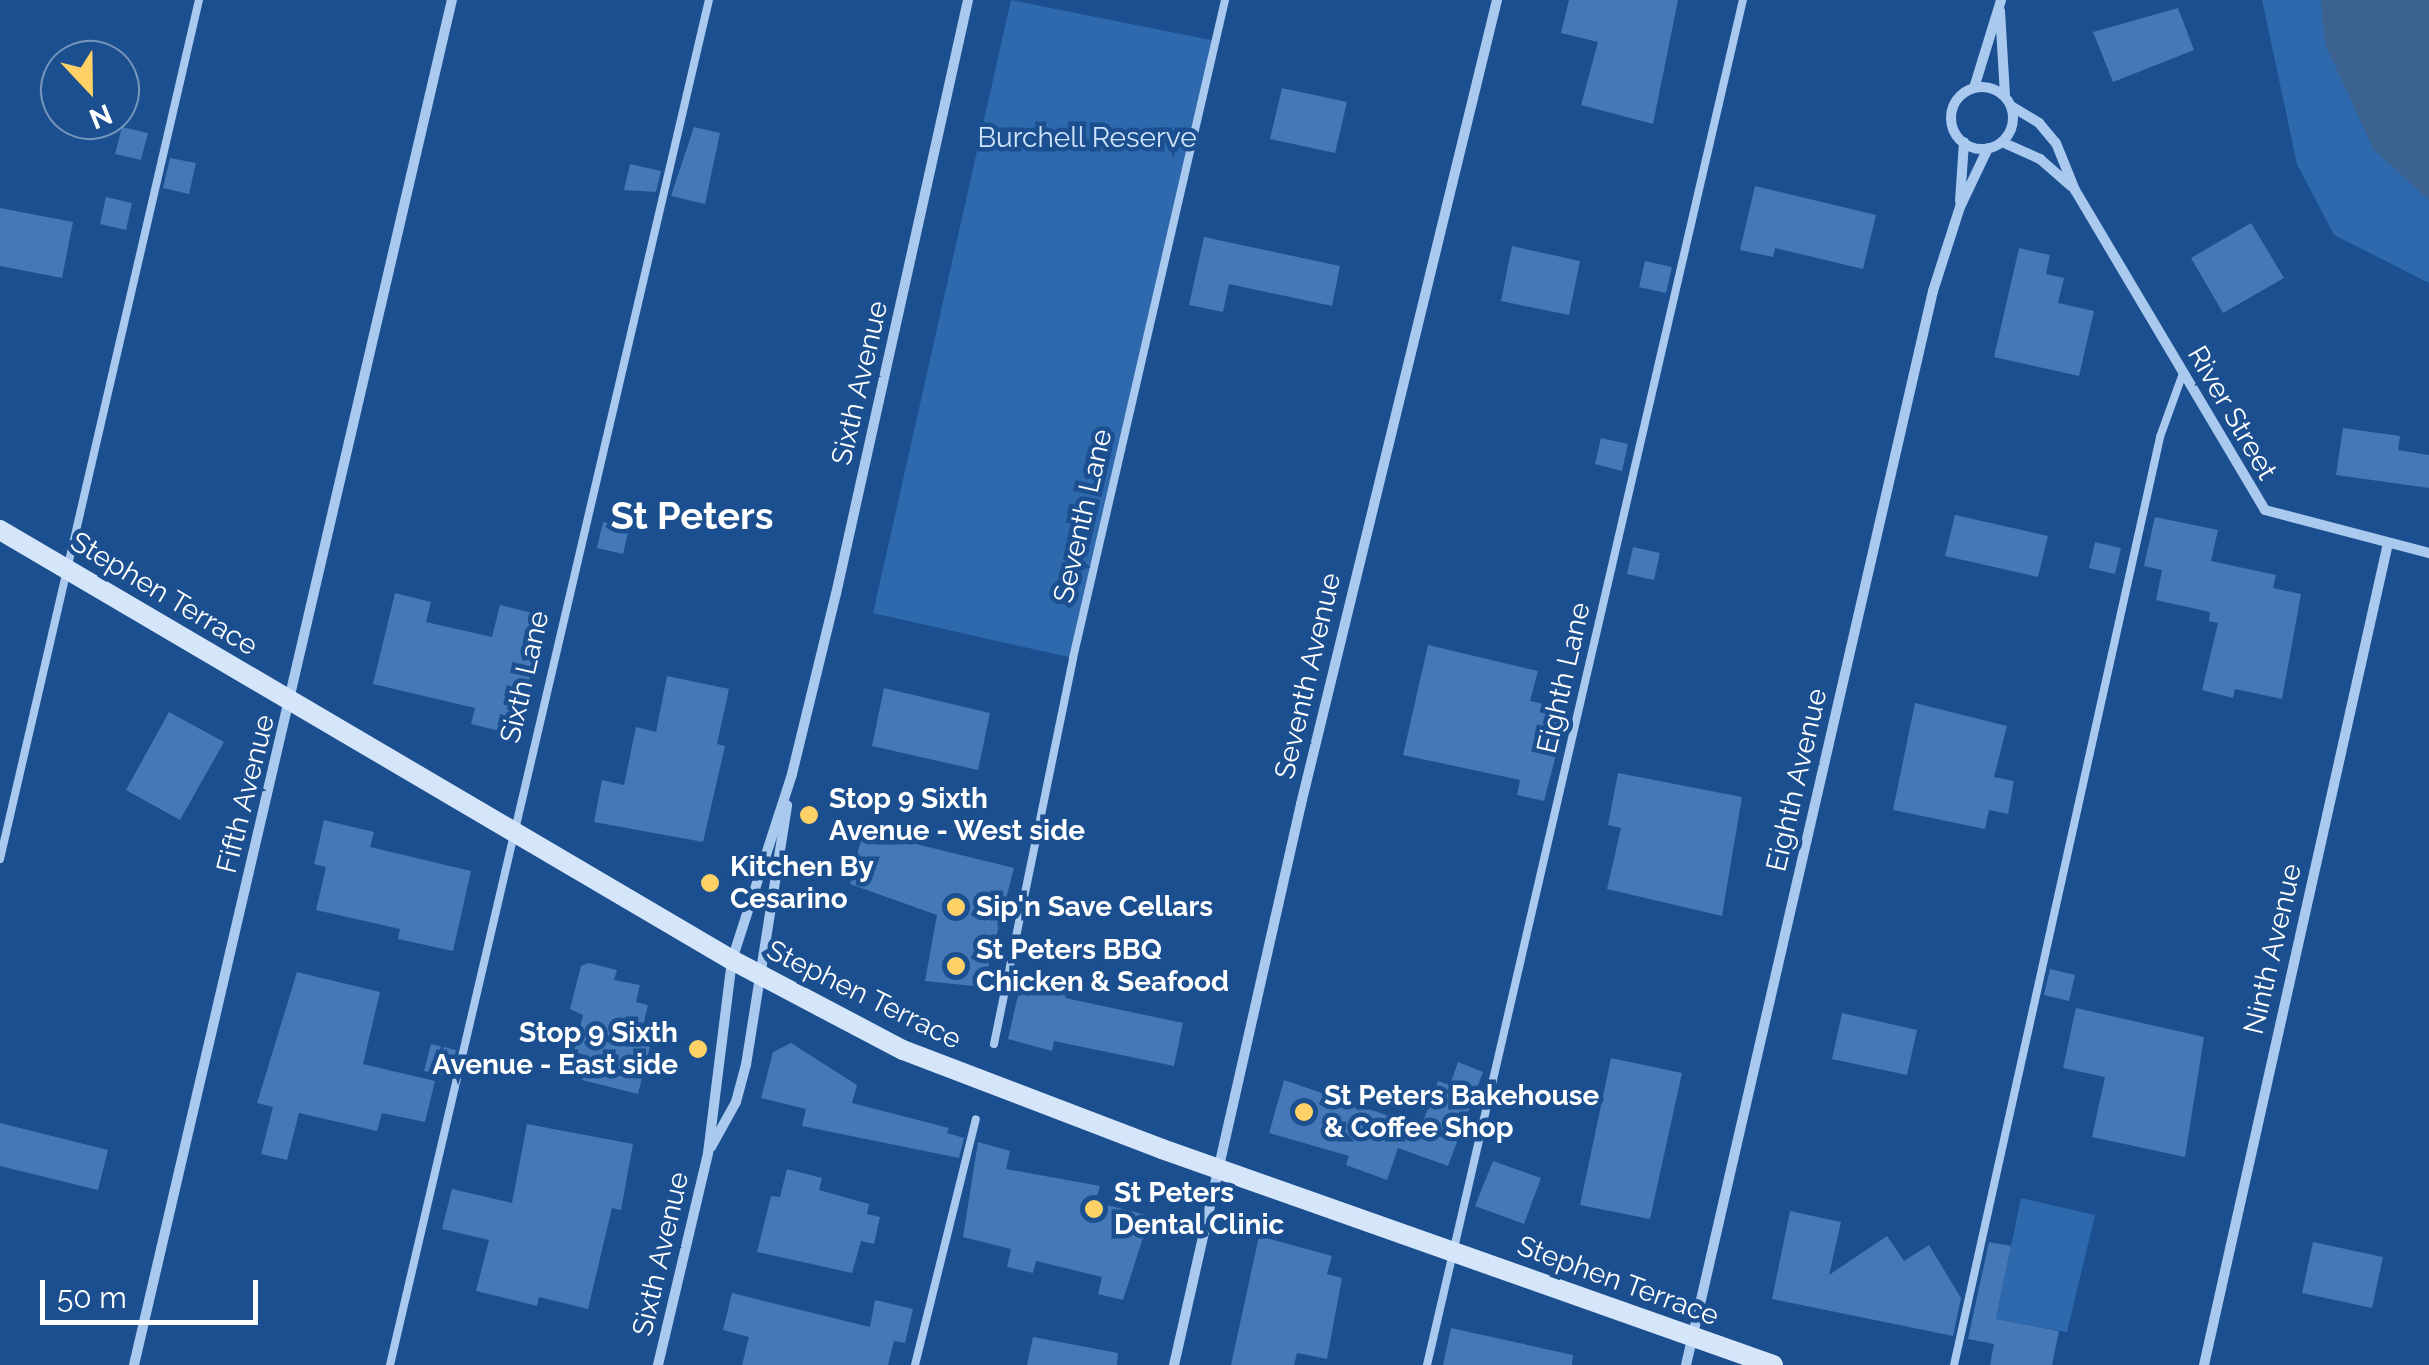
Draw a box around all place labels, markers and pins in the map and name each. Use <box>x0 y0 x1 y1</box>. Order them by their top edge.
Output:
place label: Stop 9 Sixth Avenue - West side <box>829 782 1086 848</box>
marker: Stop 9 Sixth Avenue - West side <box>798 804 820 826</box>
place label: Kitchen By Cesarino <box>730 850 874 916</box>
marker: Kitchen By Cesarino <box>699 872 721 894</box>
place label: Sip'n Save Cellars <box>976 890 1213 924</box>
marker: Sip'n Save Cellars <box>945 896 967 918</box>
place label: St Peters BBQ Chicken & Seafood <box>976 933 1229 999</box>
marker: St Peters BBQ Chicken & Seafood <box>945 955 967 977</box>
place label: Stop 9 Sixth Avenue - East side <box>432 1016 678 1082</box>
marker: Stop 9 Sixth Avenue - East side <box>687 1038 709 1060</box>
place label: St Peters Bakehouse & Coffee Shop <box>1324 1079 1599 1145</box>
marker: St Peters Bakehouse & Coffee Shop <box>1293 1101 1315 1123</box>
place label: St Peters Dental Clinic <box>1114 1176 1285 1242</box>
marker: St Peters Dental Clinic <box>1083 1198 1105 1220</box>

